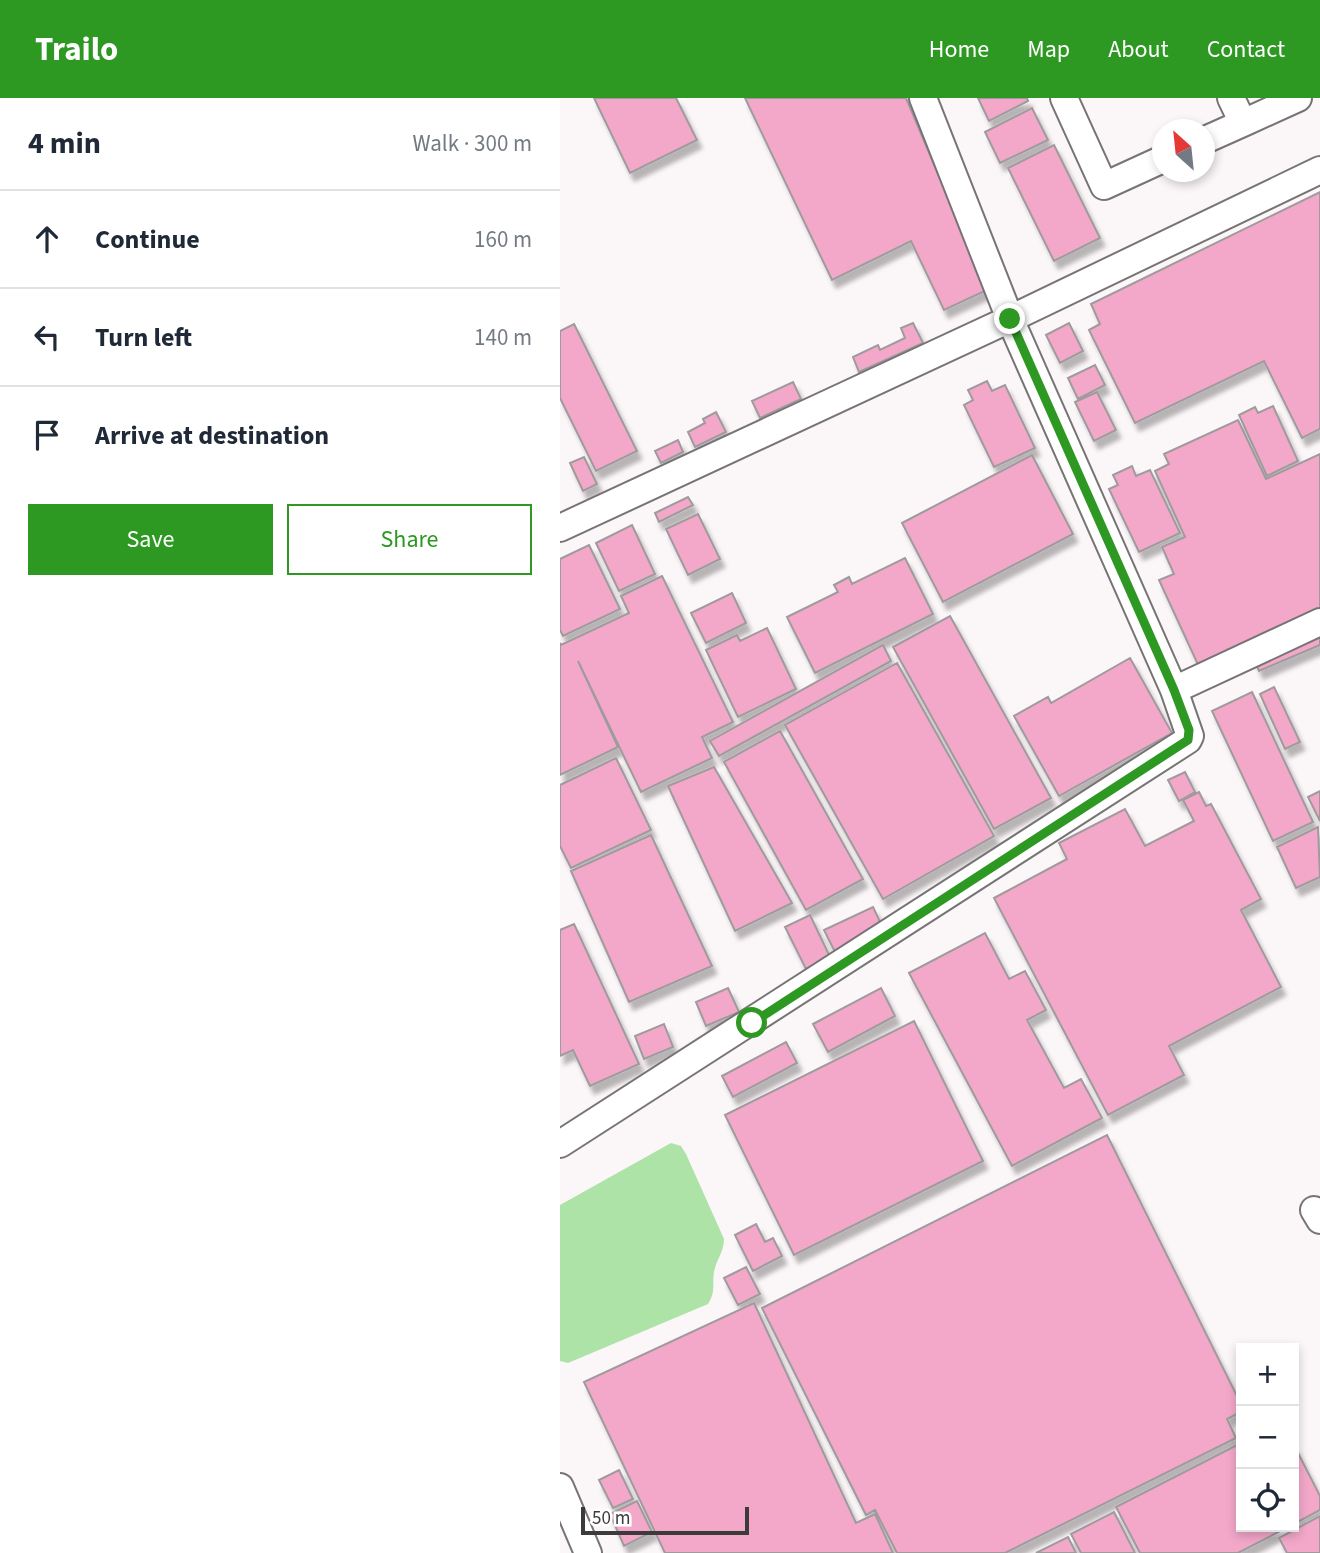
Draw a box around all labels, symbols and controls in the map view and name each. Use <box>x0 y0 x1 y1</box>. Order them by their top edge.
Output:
text: Trailo <box>35 26 118 73</box>
text: Home <box>929 32 989 67</box>
text: Map <box>1027 32 1070 67</box>
text: About <box>1108 32 1169 67</box>
text: Contact <box>1207 32 1285 67</box>
north arrow <box>1152 119 1215 182</box>
text: 4 min <box>28 122 101 165</box>
text: Walk · 300 m <box>413 127 532 160</box>
icon: ahead <box>28 220 66 258</box>
text: Continue <box>95 221 200 258</box>
text: 160 m <box>474 223 532 256</box>
route end <box>994 303 1025 334</box>
icon: left <box>28 318 66 356</box>
text: Turn left <box>95 319 192 356</box>
text: 140 m <box>474 321 532 354</box>
icon: arrive <box>28 416 66 454</box>
text: Arrive at destination <box>95 417 329 454</box>
button: Save <box>28 504 273 575</box>
button: Share <box>287 504 532 575</box>
route start <box>736 1007 767 1038</box>
map controls <box>1236 1343 1299 1532</box>
button: + <box>1236 1343 1299 1406</box>
button: − <box>1236 1406 1299 1469</box>
button: locate <box>1236 1469 1299 1532</box>
scale bar <box>581 1504 749 1536</box>
text: 50 m <box>592 1505 630 1532</box>

